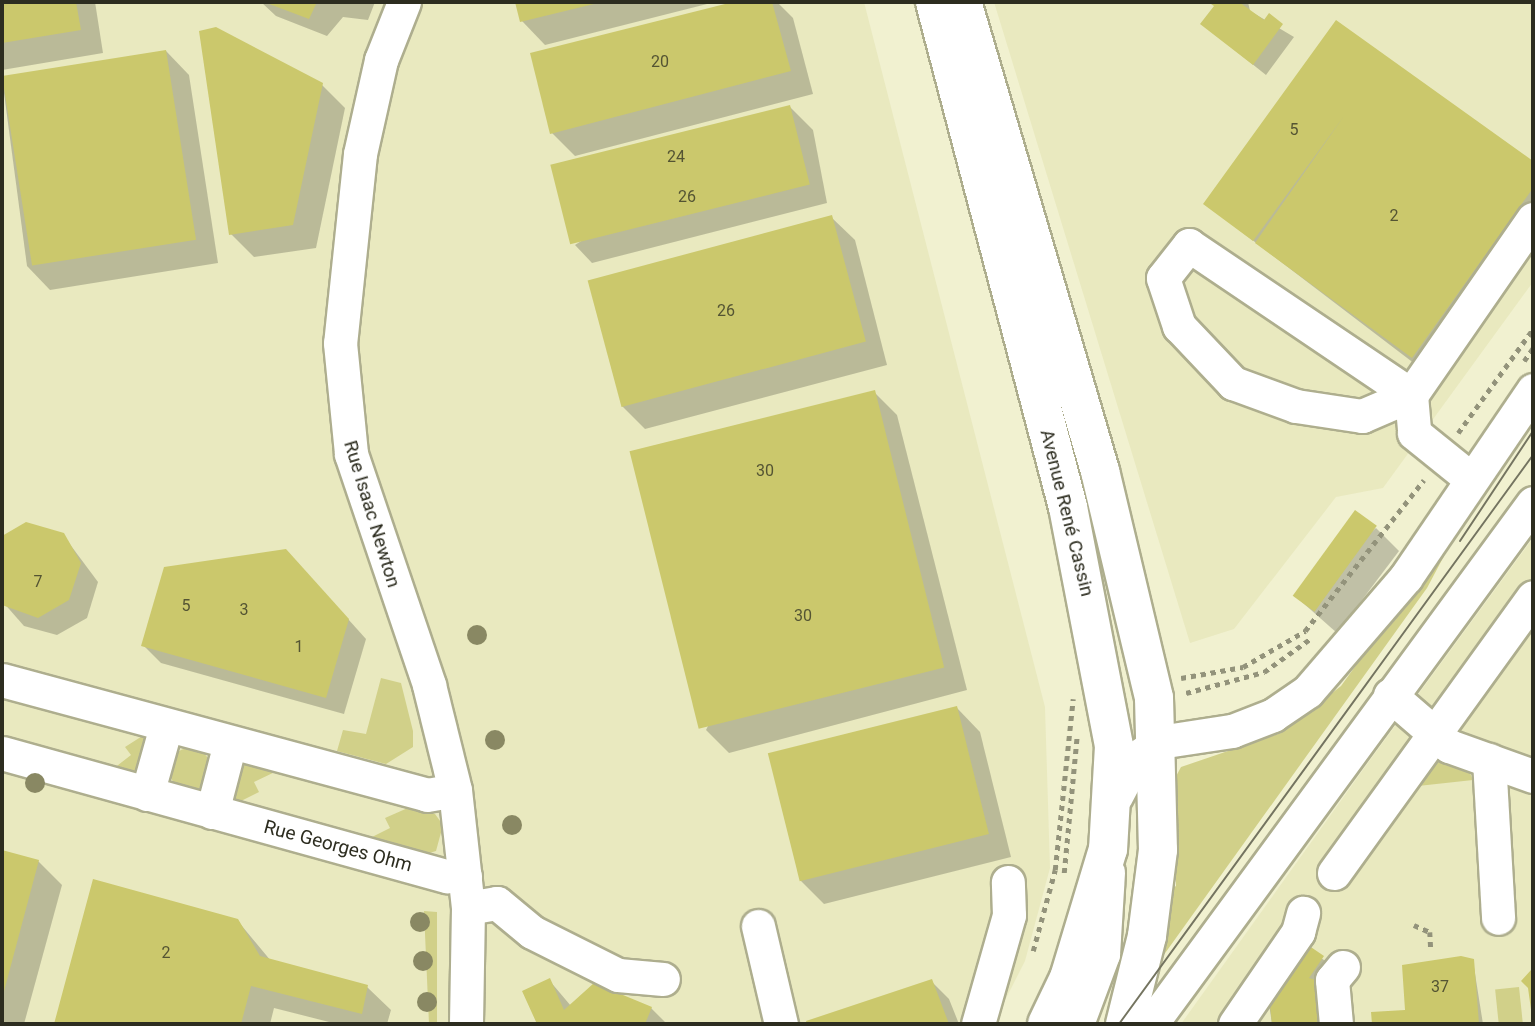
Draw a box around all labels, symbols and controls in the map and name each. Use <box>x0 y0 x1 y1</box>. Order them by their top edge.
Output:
house number: 20 <box>651 52 669 72</box>
house number: 5 <box>1290 120 1298 140</box>
house number: 24 <box>667 147 685 167</box>
house number: 26 <box>678 187 696 207</box>
house number: 2 <box>1390 206 1398 226</box>
house number: 26 <box>717 301 735 321</box>
street label: Avenue René Cassin <box>1035 427 1099 599</box>
street label: Rue Isaac Newton <box>339 438 405 590</box>
house number: 30 <box>756 461 774 481</box>
house number: 7 <box>34 572 42 592</box>
house number: 5 <box>182 596 190 616</box>
house number: 3 <box>240 600 248 620</box>
house number: 30 <box>794 606 812 626</box>
house number: 1 <box>295 637 303 657</box>
street label: Rue Georges Ohm <box>261 815 415 877</box>
house number: 2 <box>162 943 170 963</box>
house number: 37 <box>1431 977 1449 997</box>

